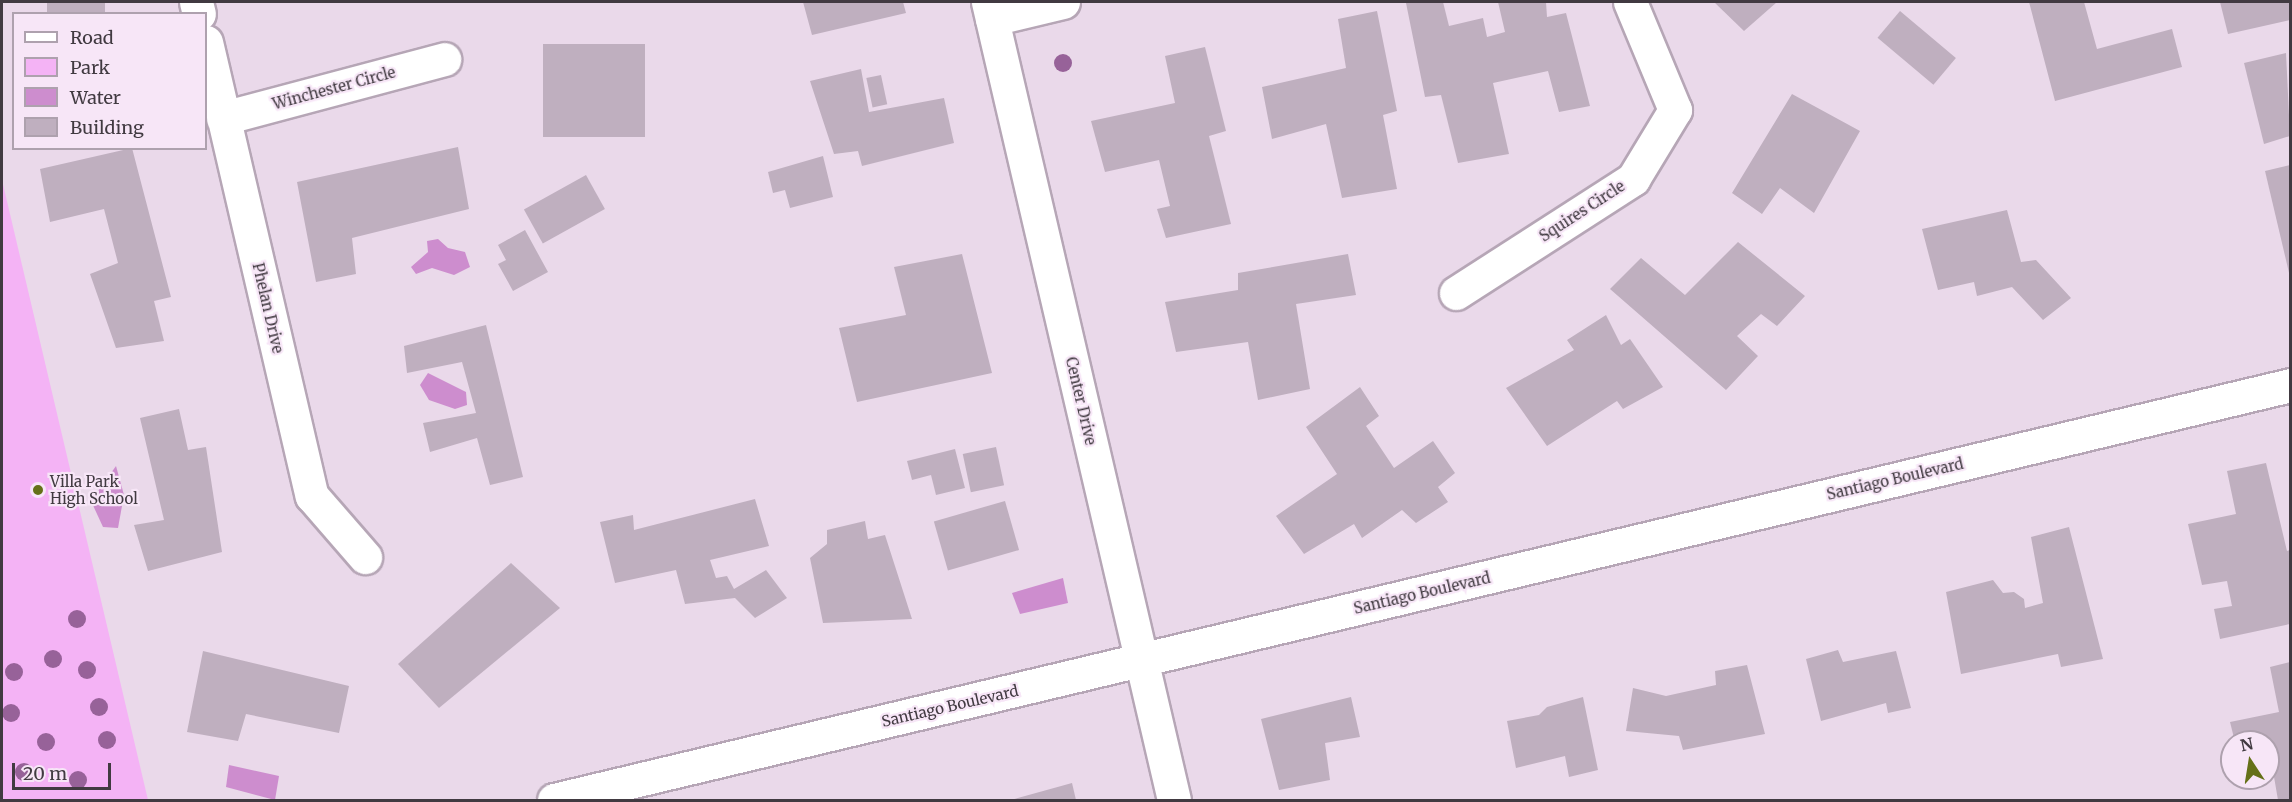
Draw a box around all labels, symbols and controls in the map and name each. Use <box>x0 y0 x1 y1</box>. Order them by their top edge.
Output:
legend <box>12 12 207 150</box>
text: Road <box>70 26 114 49</box>
text: Park <box>70 56 110 79</box>
street label: Winchester Circle <box>270 63 398 113</box>
text: Water <box>70 86 121 109</box>
text: Building <box>70 116 144 139</box>
street label: Squires Circle <box>1536 177 1628 245</box>
street label: Phelan Drive <box>249 261 287 355</box>
street label: Center Drive <box>1062 355 1100 447</box>
street label: Santiago Boulevard <box>1825 455 1965 503</box>
place label: Villa Park High School <box>50 472 138 507</box>
marker: Villa Park High School <box>31 483 45 497</box>
street label: Santiago Boulevard <box>1352 569 1492 617</box>
street label: Santiago Boulevard <box>880 682 1020 730</box>
north arrow <box>2220 730 2280 790</box>
text: N <box>2238 733 2255 755</box>
scale bar <box>15 751 114 789</box>
text: 20 m <box>23 762 67 785</box>

